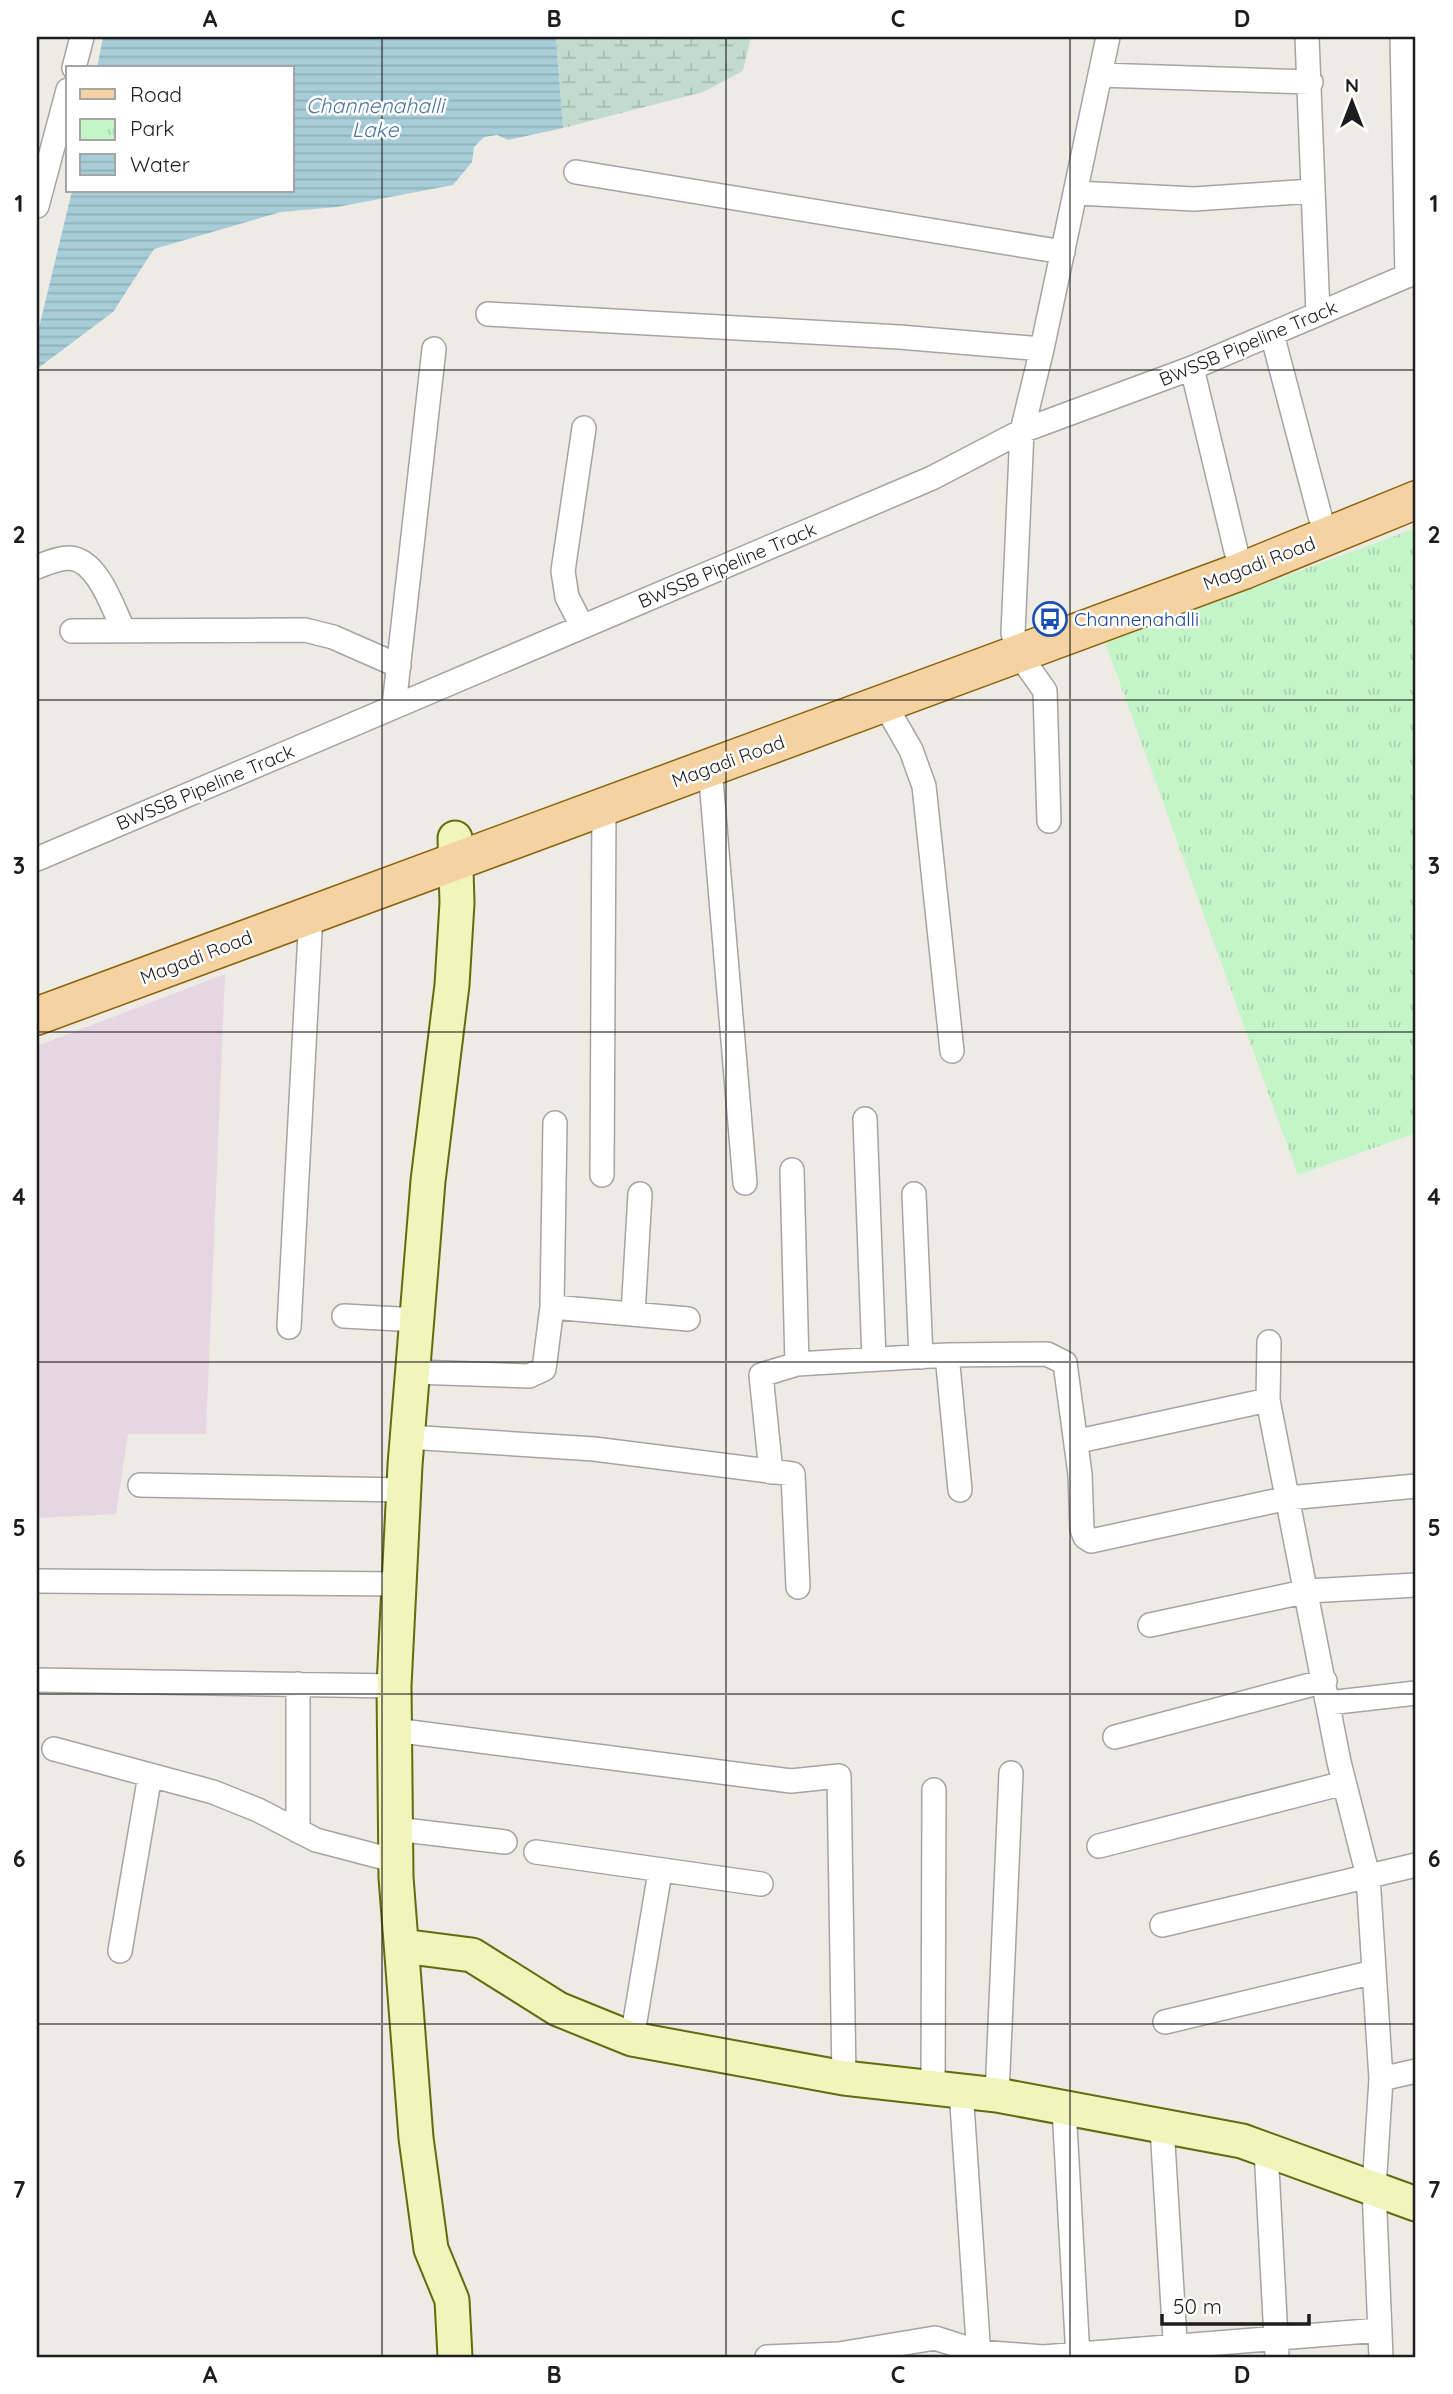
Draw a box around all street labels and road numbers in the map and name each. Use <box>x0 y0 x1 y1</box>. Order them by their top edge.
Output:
street label: BWSSB Pipeline Track <box>1155 295 1341 391</box>
street label: BWSSB Pipeline Track <box>634 517 820 613</box>
street label: Magadi Road <box>1199 531 1319 595</box>
street label: Magadi Road <box>668 729 788 793</box>
street label: BWSSB Pipeline Track <box>112 739 298 835</box>
street label: Magadi Road <box>136 925 256 989</box>

